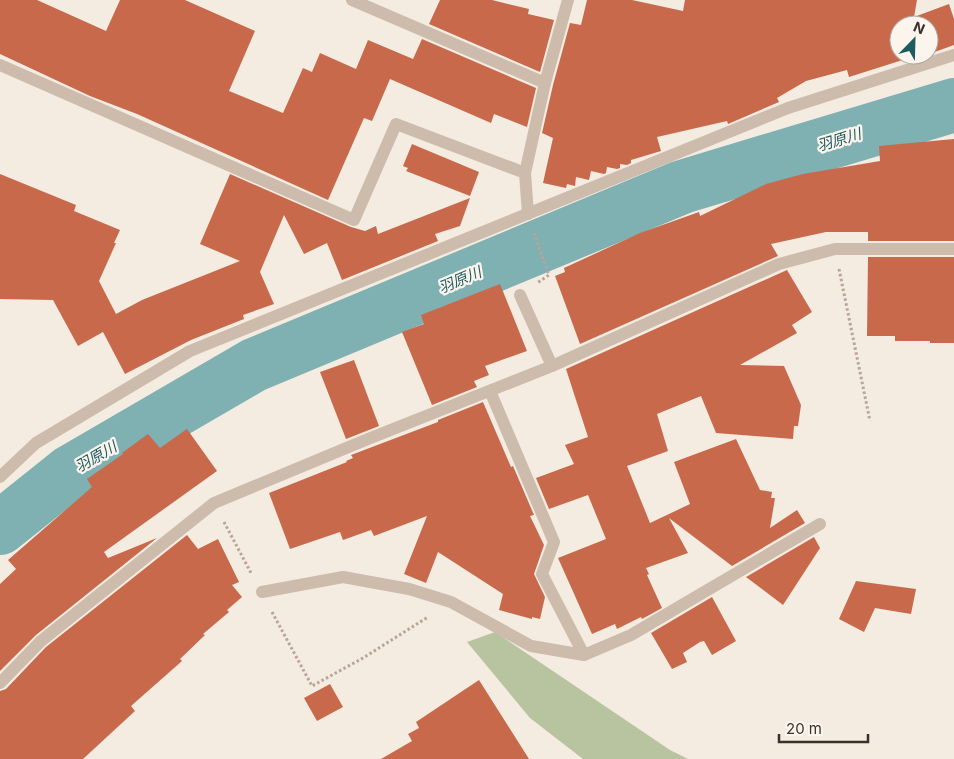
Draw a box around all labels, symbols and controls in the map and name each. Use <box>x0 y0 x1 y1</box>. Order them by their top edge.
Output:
north arrow <box>889 15 939 65</box>
text: N <box>911 18 928 37</box>
water label: 羽原川 <box>815 123 865 155</box>
water label: 羽原川 <box>435 261 486 297</box>
water label: 羽原川 <box>72 436 122 476</box>
scale bar <box>779 712 868 744</box>
text: 20 m <box>786 719 822 738</box>

